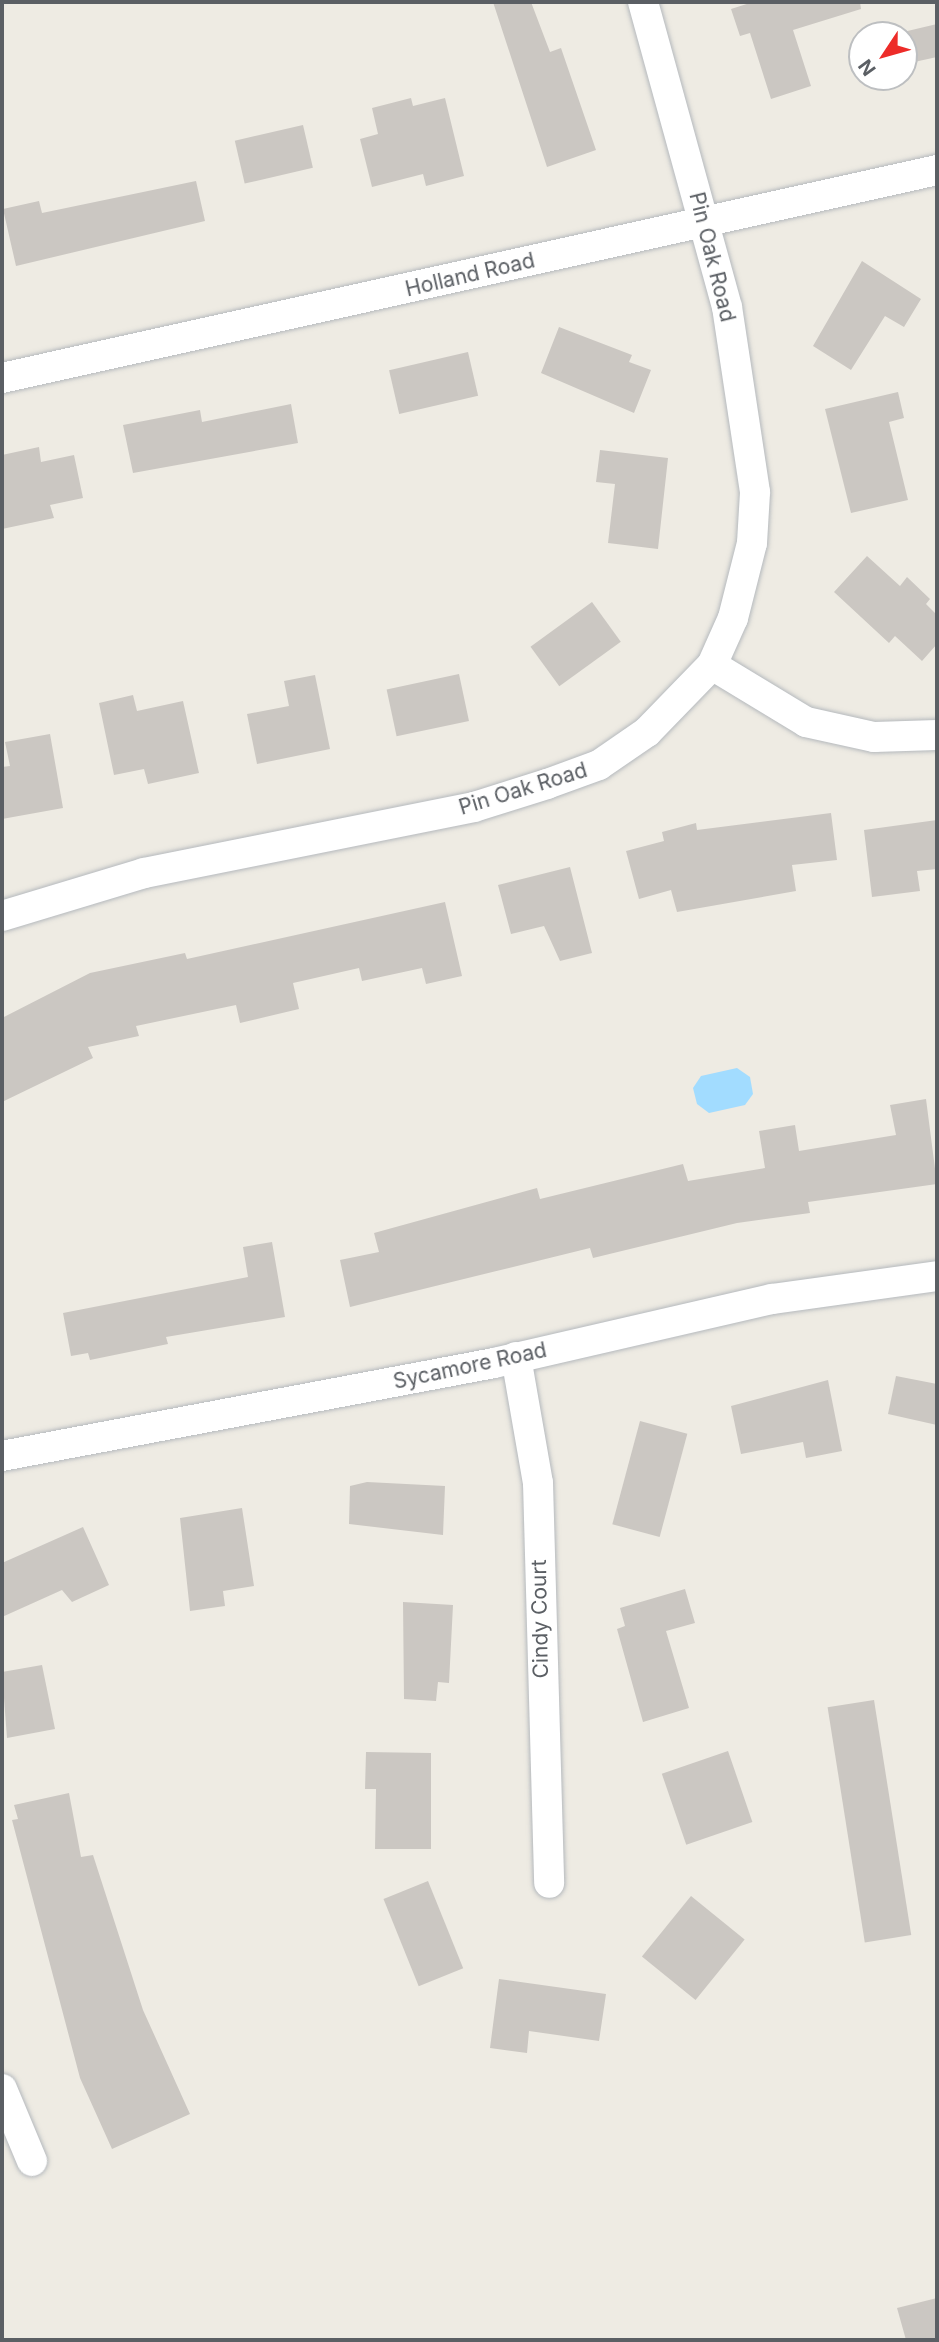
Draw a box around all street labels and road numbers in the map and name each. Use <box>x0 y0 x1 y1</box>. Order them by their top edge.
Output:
street label: Pin Oak Road <box>684 190 740 324</box>
street label: Holland Road <box>403 248 537 302</box>
street label: Pin Oak Road <box>456 758 590 820</box>
street label: Sycamore Road <box>391 1337 549 1395</box>
street label: Cindy Court <box>526 1559 554 1679</box>

